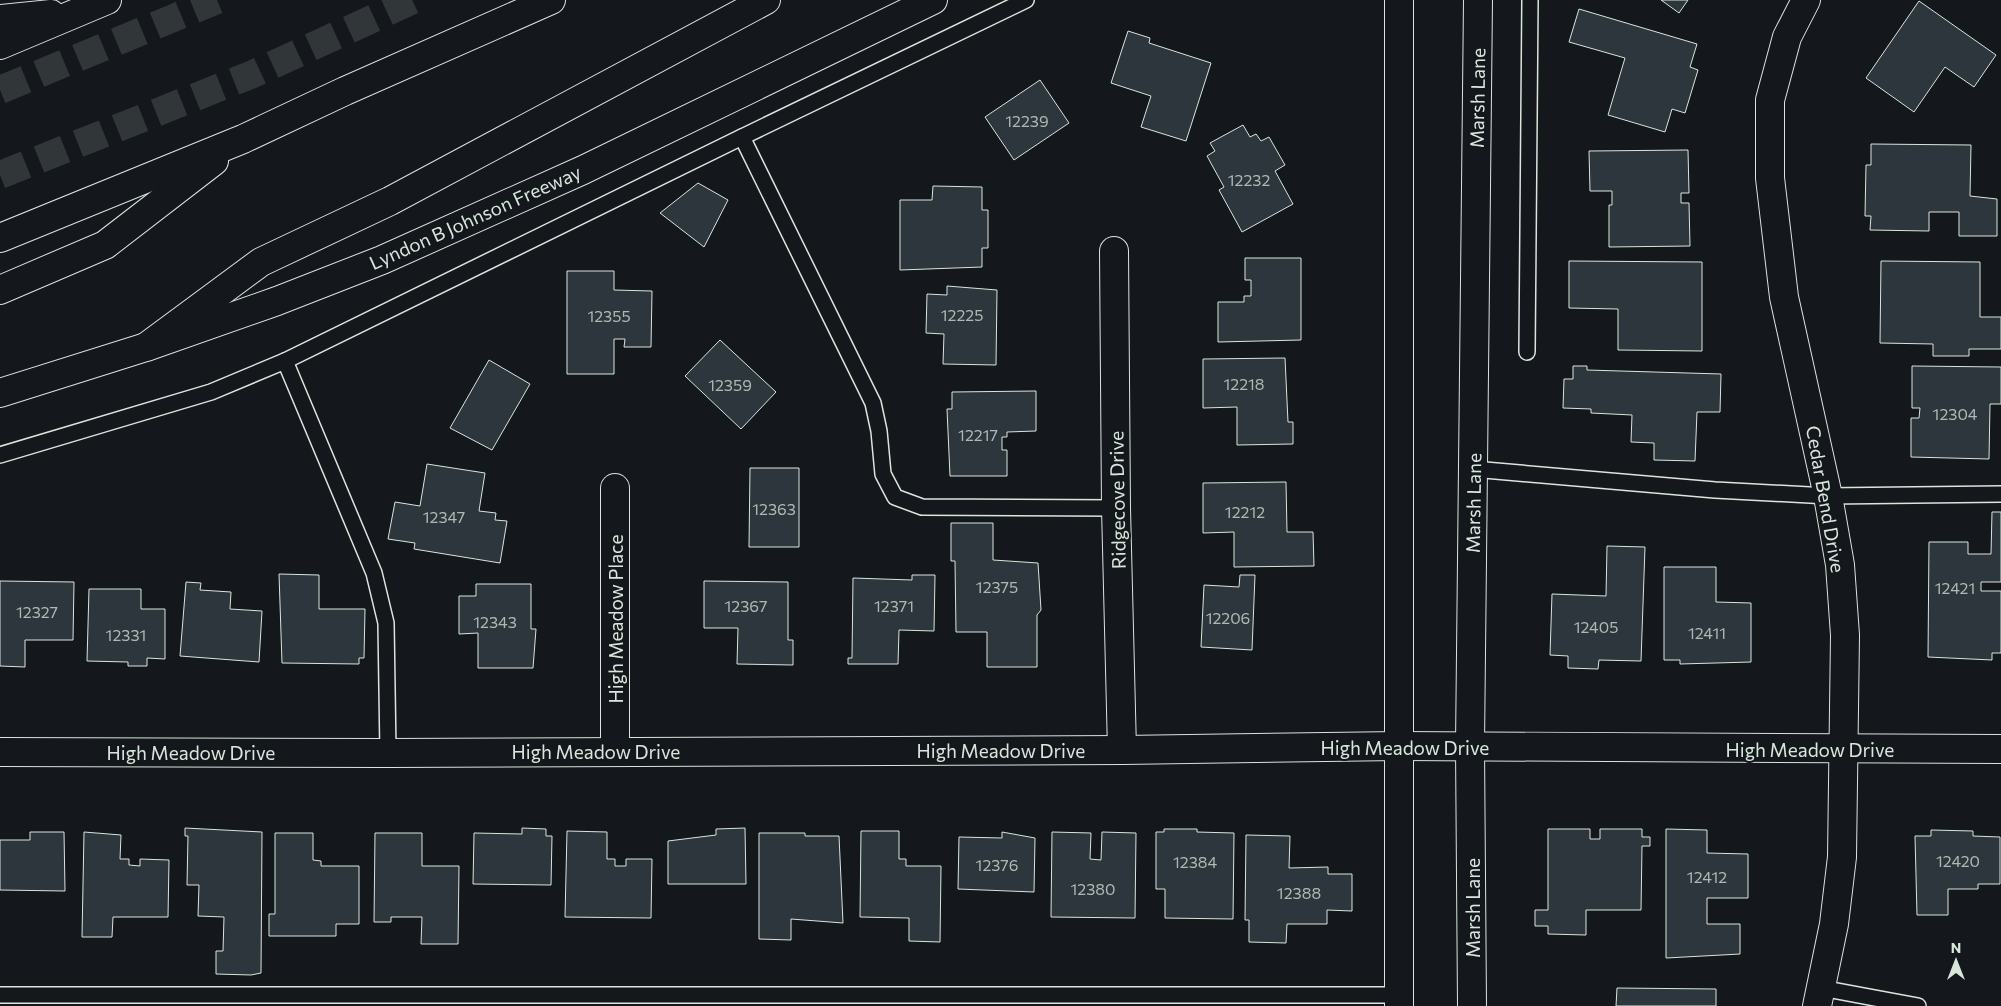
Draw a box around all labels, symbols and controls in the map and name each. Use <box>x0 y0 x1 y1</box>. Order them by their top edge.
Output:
street label: Marsh Lane <box>1465 48 1489 148</box>
house number: 12239 <box>1005 111 1049 130</box>
street label: Lyndon B Johnson Freeway <box>366 160 585 274</box>
house number: 12232 <box>1228 170 1270 189</box>
house number: 12225 <box>941 305 983 324</box>
house number: 12355 <box>587 306 631 325</box>
house number: 12218 <box>1223 374 1265 393</box>
house number: 12359 <box>708 375 752 394</box>
house number: 12304 <box>1933 404 1978 423</box>
street label: Cedar Bend Drive <box>1802 424 1850 574</box>
house number: 12217 <box>958 425 998 444</box>
street label: Ridgecove Drive <box>1104 431 1130 569</box>
street label: Marsh Lane <box>1461 453 1485 553</box>
house number: 12363 <box>752 499 796 518</box>
house number: 12212 <box>1225 502 1265 521</box>
house number: 12347 <box>423 507 465 526</box>
street label: High Meadow Place <box>604 535 627 704</box>
house number: 12375 <box>976 577 1018 596</box>
house number: 12421 <box>1935 578 1975 597</box>
house number: 12367 <box>725 596 767 615</box>
house number: 12371 <box>874 596 914 615</box>
house number: 12327 <box>16 602 58 621</box>
house number: 12206 <box>1206 608 1250 627</box>
house number: 12343 <box>473 612 517 631</box>
house number: 12405 <box>1574 617 1618 636</box>
house number: 12411 <box>1688 623 1726 642</box>
house number: 12331 <box>106 625 146 644</box>
street label: High Meadow Drive <box>1321 736 1489 759</box>
street label: High Meadow Drive <box>1726 738 1894 761</box>
street label: High Meadow Drive <box>917 739 1085 762</box>
street label: High Meadow Drive <box>512 740 680 763</box>
street label: High Meadow Drive <box>107 741 275 764</box>
house number: 12420 <box>1936 851 1980 870</box>
house number: 12384 <box>1173 852 1217 871</box>
house number: 12376 <box>976 855 1018 874</box>
street label: Marsh Lane <box>1461 858 1484 958</box>
house number: 12412 <box>1687 867 1727 886</box>
house number: 12380 <box>1071 879 1116 898</box>
house number: 12388 <box>1277 883 1321 902</box>
north arrow <box>1931 936 1981 986</box>
text: N <box>1951 939 1961 956</box>

